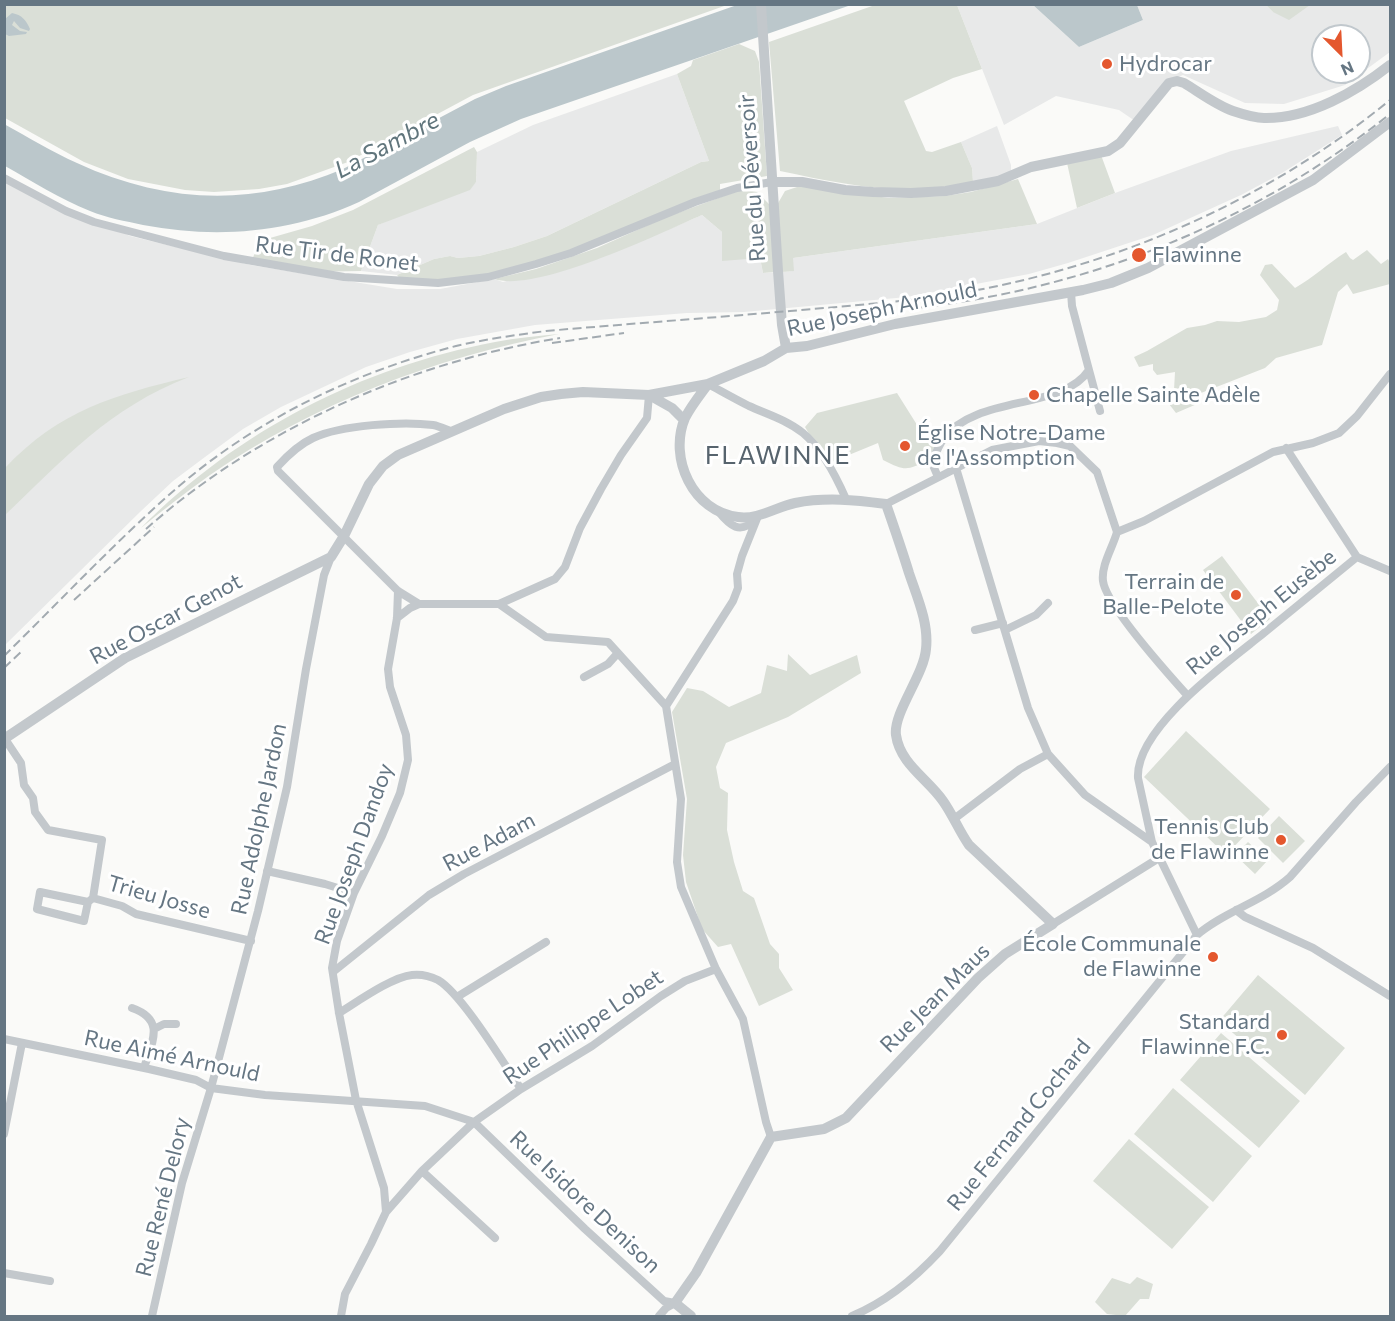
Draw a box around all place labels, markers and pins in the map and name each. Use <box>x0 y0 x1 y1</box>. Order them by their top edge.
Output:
place label: Hydrocar <box>1119 51 1212 77</box>
marker: Hydrocar <box>1100 57 1114 71</box>
place label: Flawinne <box>1152 242 1242 268</box>
marker: Flawinne <box>1130 246 1148 264</box>
place label: Chapelle Sainte Adèle <box>1046 382 1260 408</box>
marker: Chapelle Sainte Adèle <box>1027 388 1041 402</box>
place label: Église Notre-Dame de l'Assomption <box>917 420 1105 472</box>
marker: Église Notre-Dame de l'Assomption <box>898 439 912 453</box>
place label: Terrain de Balle-Pelote <box>1102 569 1224 620</box>
marker: Terrain de Balle-Pelote <box>1229 588 1243 602</box>
place label: Tennis Club de Flawinne <box>1151 814 1269 866</box>
marker: Tennis Club de Flawinne <box>1274 833 1288 847</box>
place label: École Communale de Flawinne <box>1022 931 1201 982</box>
marker: École Communale de Flawinne <box>1206 950 1220 964</box>
place label: Standard Flawinne F.C. <box>1141 1009 1270 1060</box>
marker: Standard Flawinne F.C. <box>1275 1028 1289 1042</box>

